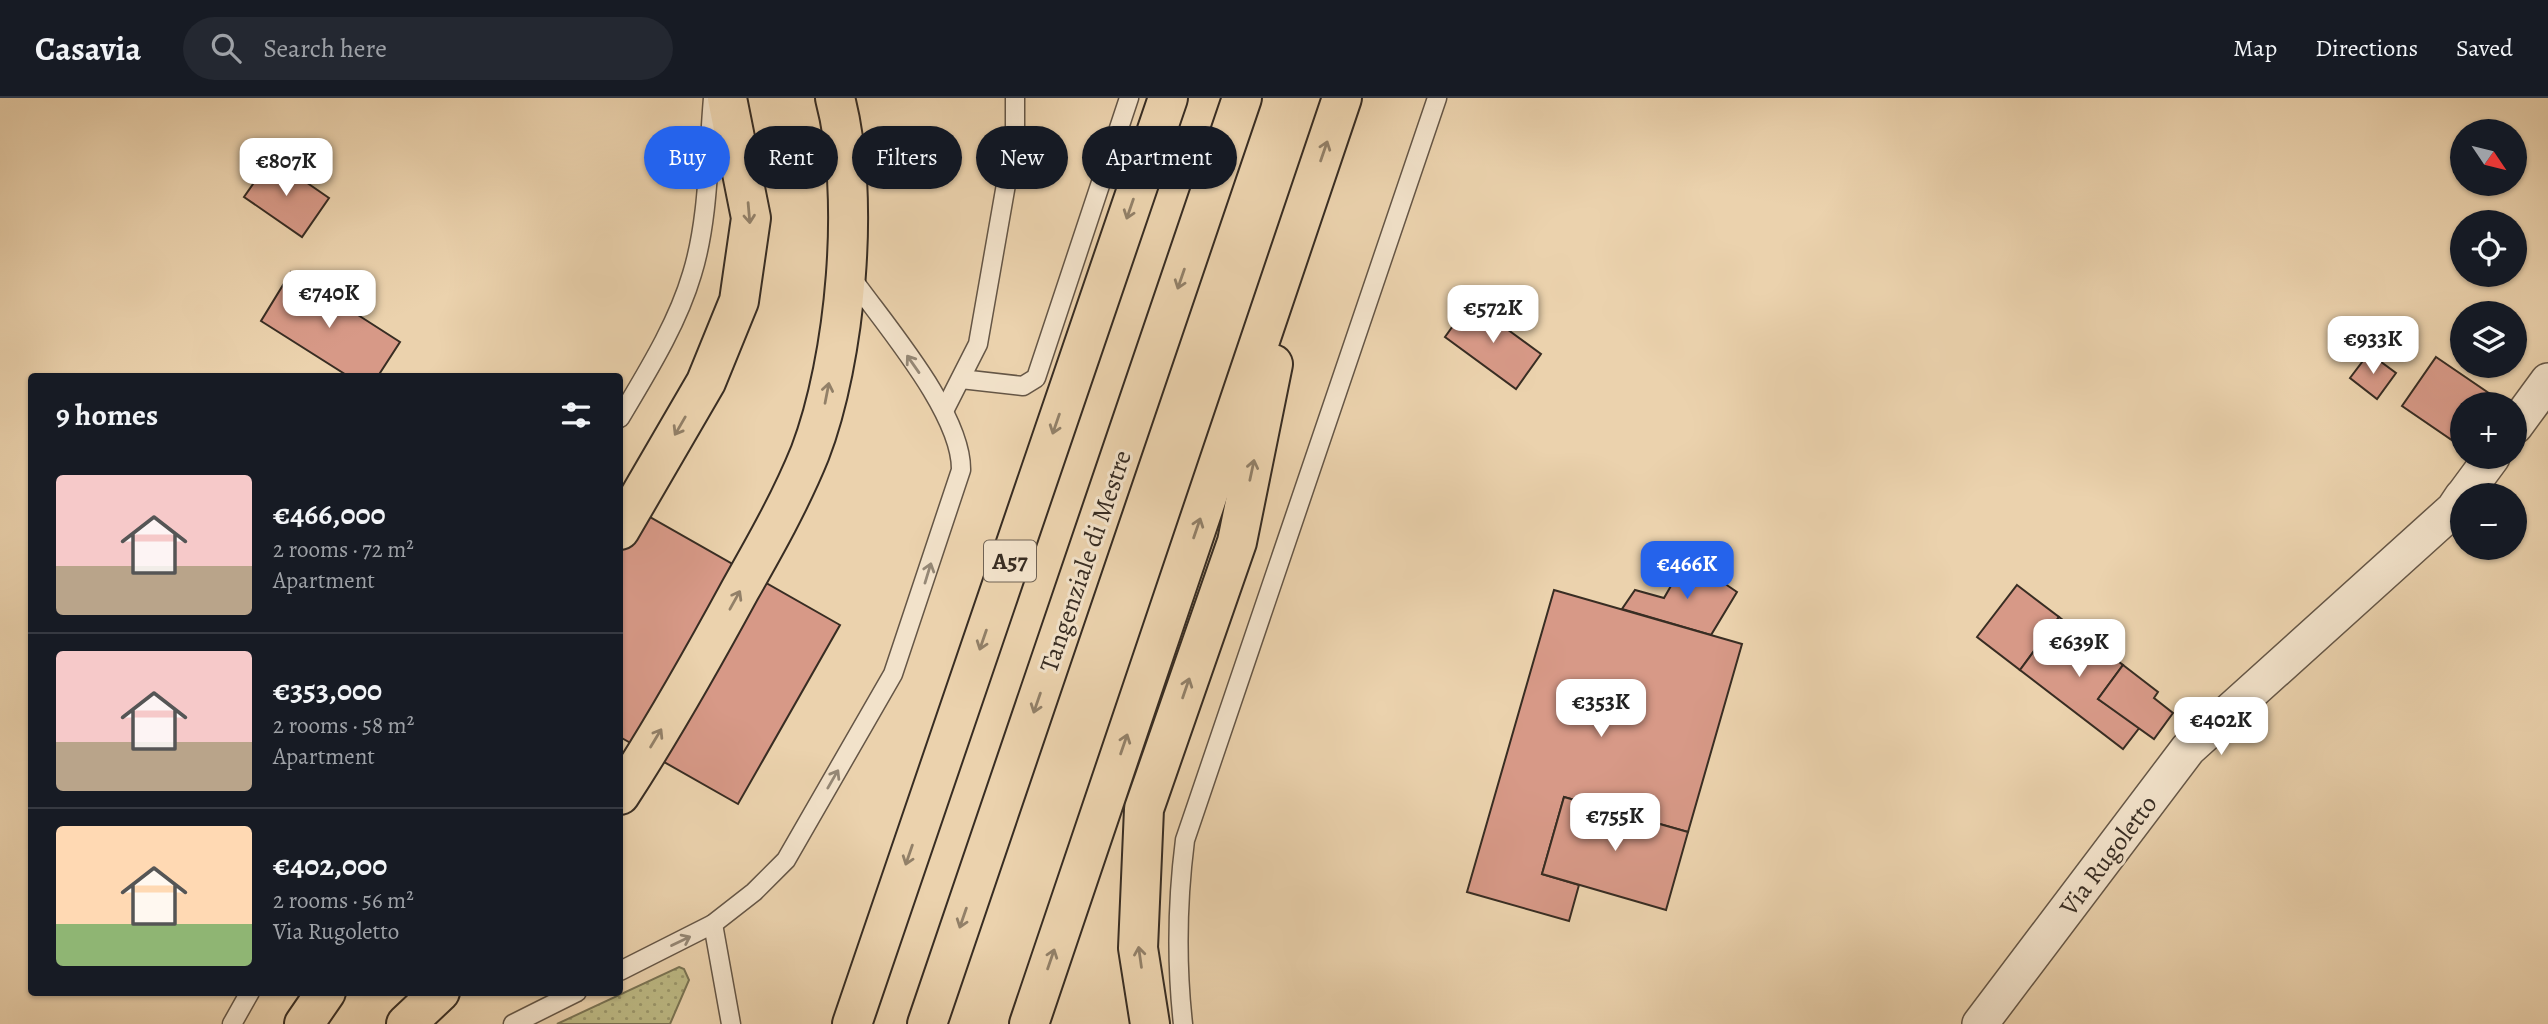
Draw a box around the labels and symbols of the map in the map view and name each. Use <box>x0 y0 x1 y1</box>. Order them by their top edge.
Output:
north arrow <box>2450 119 2527 196</box>
pin: €807K <box>237 139 335 198</box>
one-way arrow <box>1319 140 1331 162</box>
one-way arrow <box>1123 198 1136 220</box>
one-way arrow <box>743 201 756 224</box>
one-way arrow <box>1174 267 1186 289</box>
pin: €740K <box>280 271 378 330</box>
pin: €572K <box>1444 286 1542 345</box>
pin: €933K <box>2324 316 2422 376</box>
one-way arrow <box>906 355 920 374</box>
one-way arrow <box>820 382 834 405</box>
one-way arrow <box>1049 413 1061 435</box>
one-way arrow <box>673 416 687 436</box>
street label: Tangenziale di Mestre <box>1031 445 1140 677</box>
one-way arrow <box>1245 459 1259 482</box>
one-way arrow <box>1191 518 1204 540</box>
road number: A57 <box>984 540 1036 582</box>
pin: €466K <box>1638 542 1736 601</box>
one-way arrow <box>923 563 935 585</box>
one-way arrow <box>728 591 742 611</box>
pin: €639K <box>2030 620 2128 679</box>
one-way arrow <box>976 628 988 650</box>
one-way arrow <box>1181 677 1193 699</box>
pin: €353K <box>1552 680 1650 739</box>
one-way arrow <box>1030 691 1042 713</box>
pin: €402K <box>2172 698 2270 757</box>
one-way arrow <box>649 728 663 748</box>
one-way arrow <box>1119 733 1131 755</box>
one-way arrow <box>826 769 840 789</box>
street label: Via Rugoletto <box>2051 788 2165 924</box>
pin: €755K <box>1566 794 1664 853</box>
one-way arrow <box>902 843 914 865</box>
one-way arrow <box>956 907 969 929</box>
one-way arrow <box>670 933 691 947</box>
one-way arrow <box>1133 946 1146 969</box>
one-way arrow <box>1046 949 1058 971</box>

